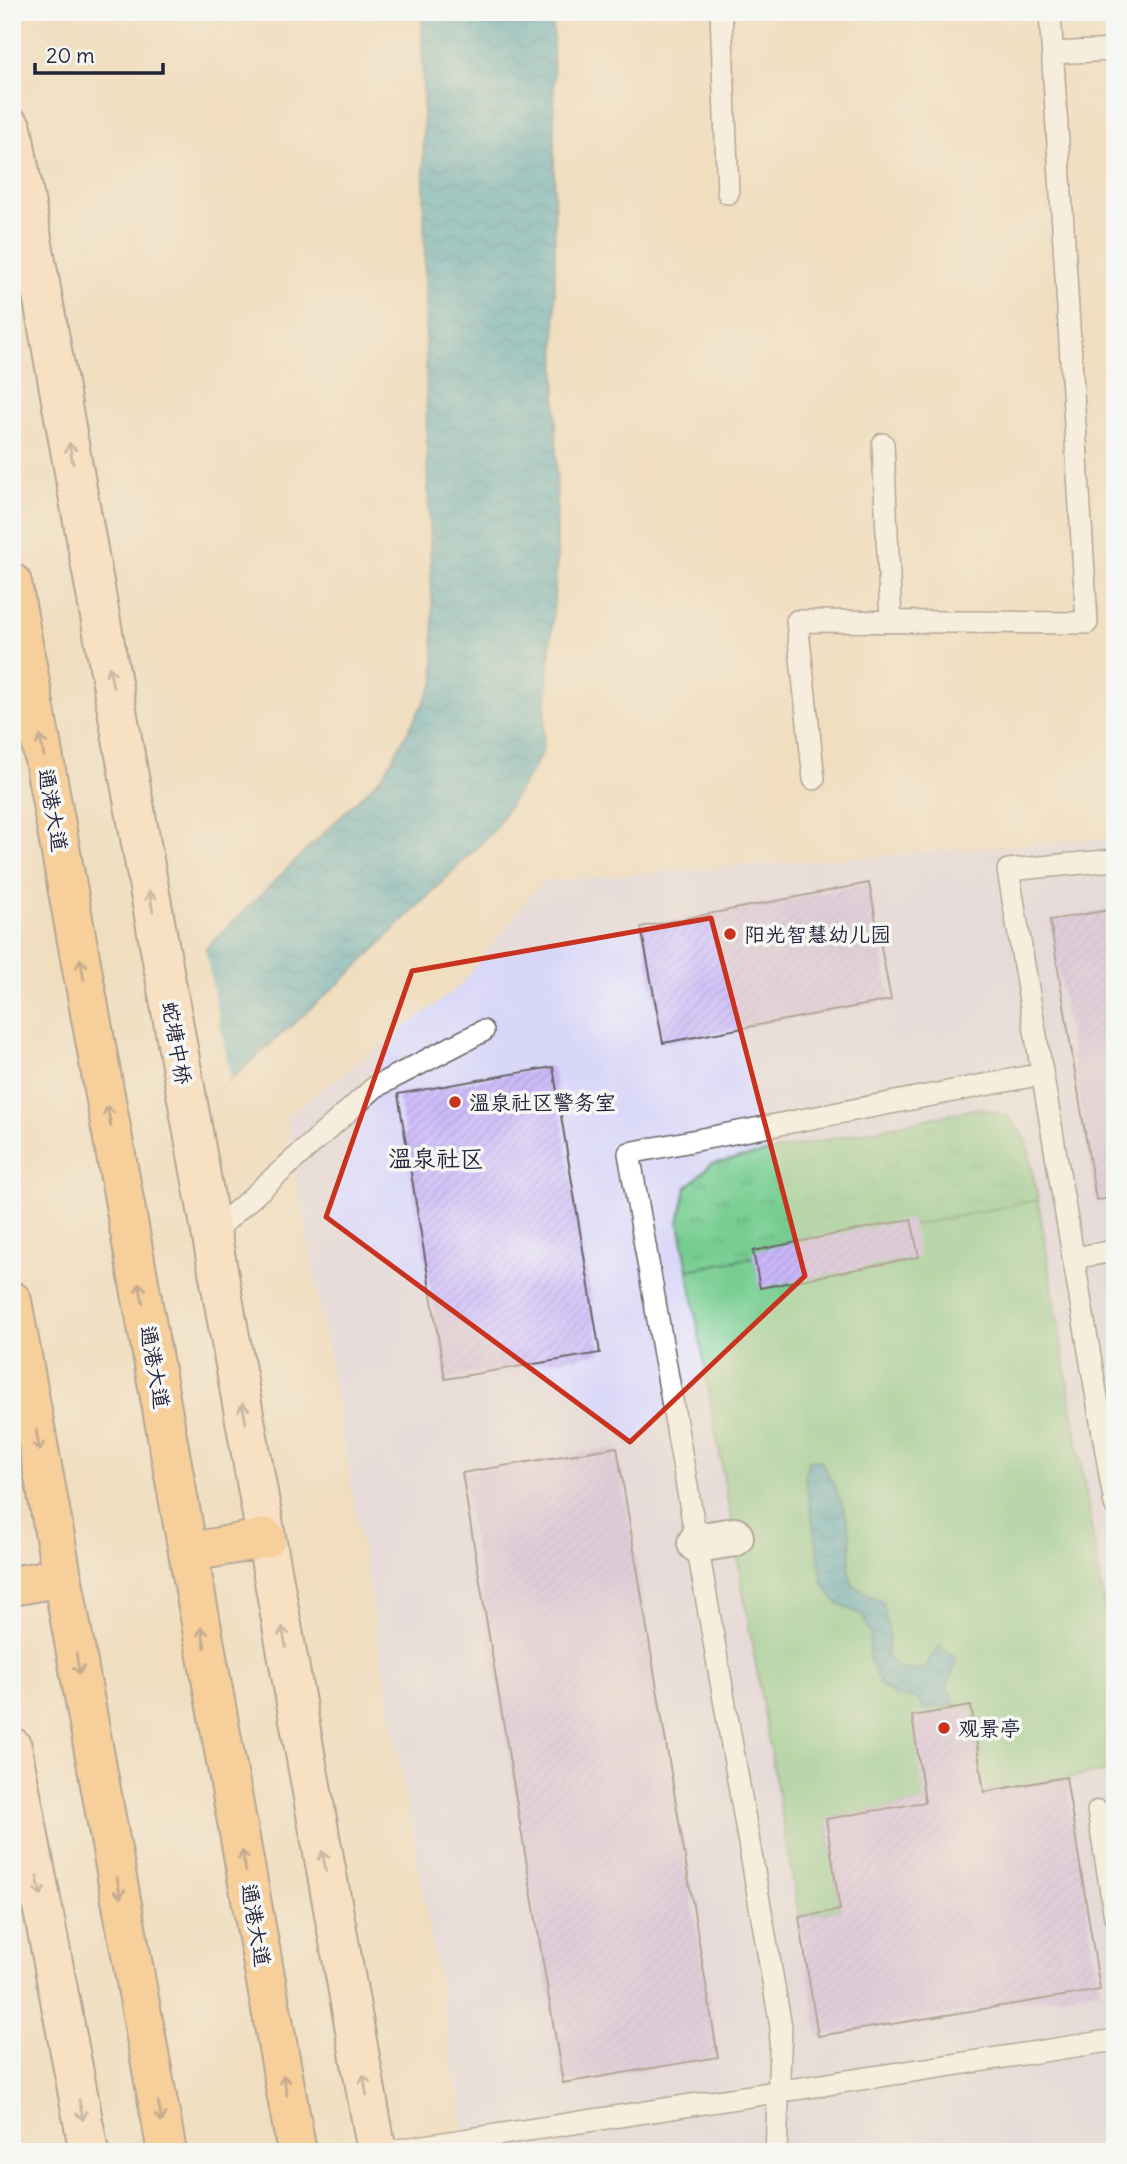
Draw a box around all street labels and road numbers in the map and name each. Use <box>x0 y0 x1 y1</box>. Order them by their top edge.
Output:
street label: 通港大道 <box>32 766 74 854</box>
street label: 蛇塘中桥 <box>156 999 198 1087</box>
street label: 通港大道 <box>134 1323 176 1411</box>
street label: 通港大道 <box>235 1881 277 1969</box>

